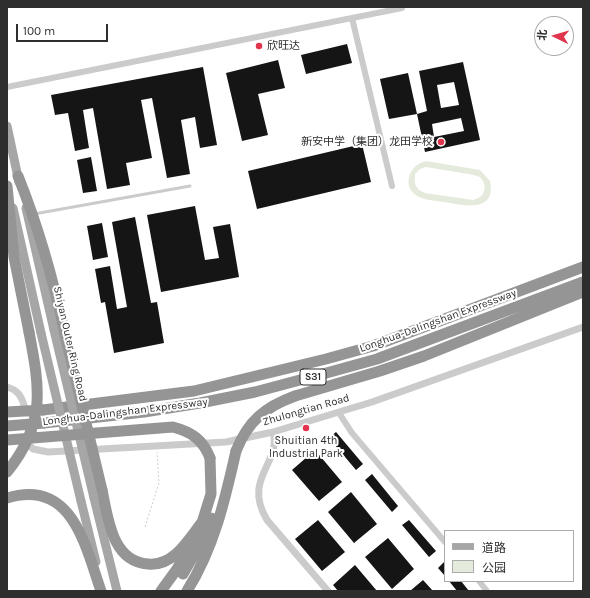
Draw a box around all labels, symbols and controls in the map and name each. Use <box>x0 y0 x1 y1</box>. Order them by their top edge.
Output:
scale bar <box>18 16 110 42</box>
north arrow <box>534 16 574 56</box>
text: 100 m <box>23 24 55 38</box>
text: 北 <box>536 29 549 41</box>
place label: 欣旺达 <box>267 39 300 53</box>
marker: 欣旺达 <box>254 41 264 51</box>
place label: 新安中学（集团）龙田学校 <box>301 135 433 149</box>
marker: 新安中学（集团）龙田学校 <box>436 137 446 147</box>
street label: Shiyan Outer Ring Road <box>50 285 90 403</box>
street label: Longhua-Dalingshan Expressway <box>358 286 518 356</box>
road number: S31 <box>300 369 326 385</box>
street label: Zhulongtian Road <box>261 391 351 429</box>
street label: Longhua-Dalingshan Expressway <box>42 395 208 429</box>
marker: Shuitian 4th Industrial Park <box>301 423 311 433</box>
place label: Shuitian 4th Industrial Park <box>269 434 343 460</box>
legend <box>444 530 574 582</box>
text: 道路 <box>482 541 506 555</box>
text: 公园 <box>482 561 506 575</box>

